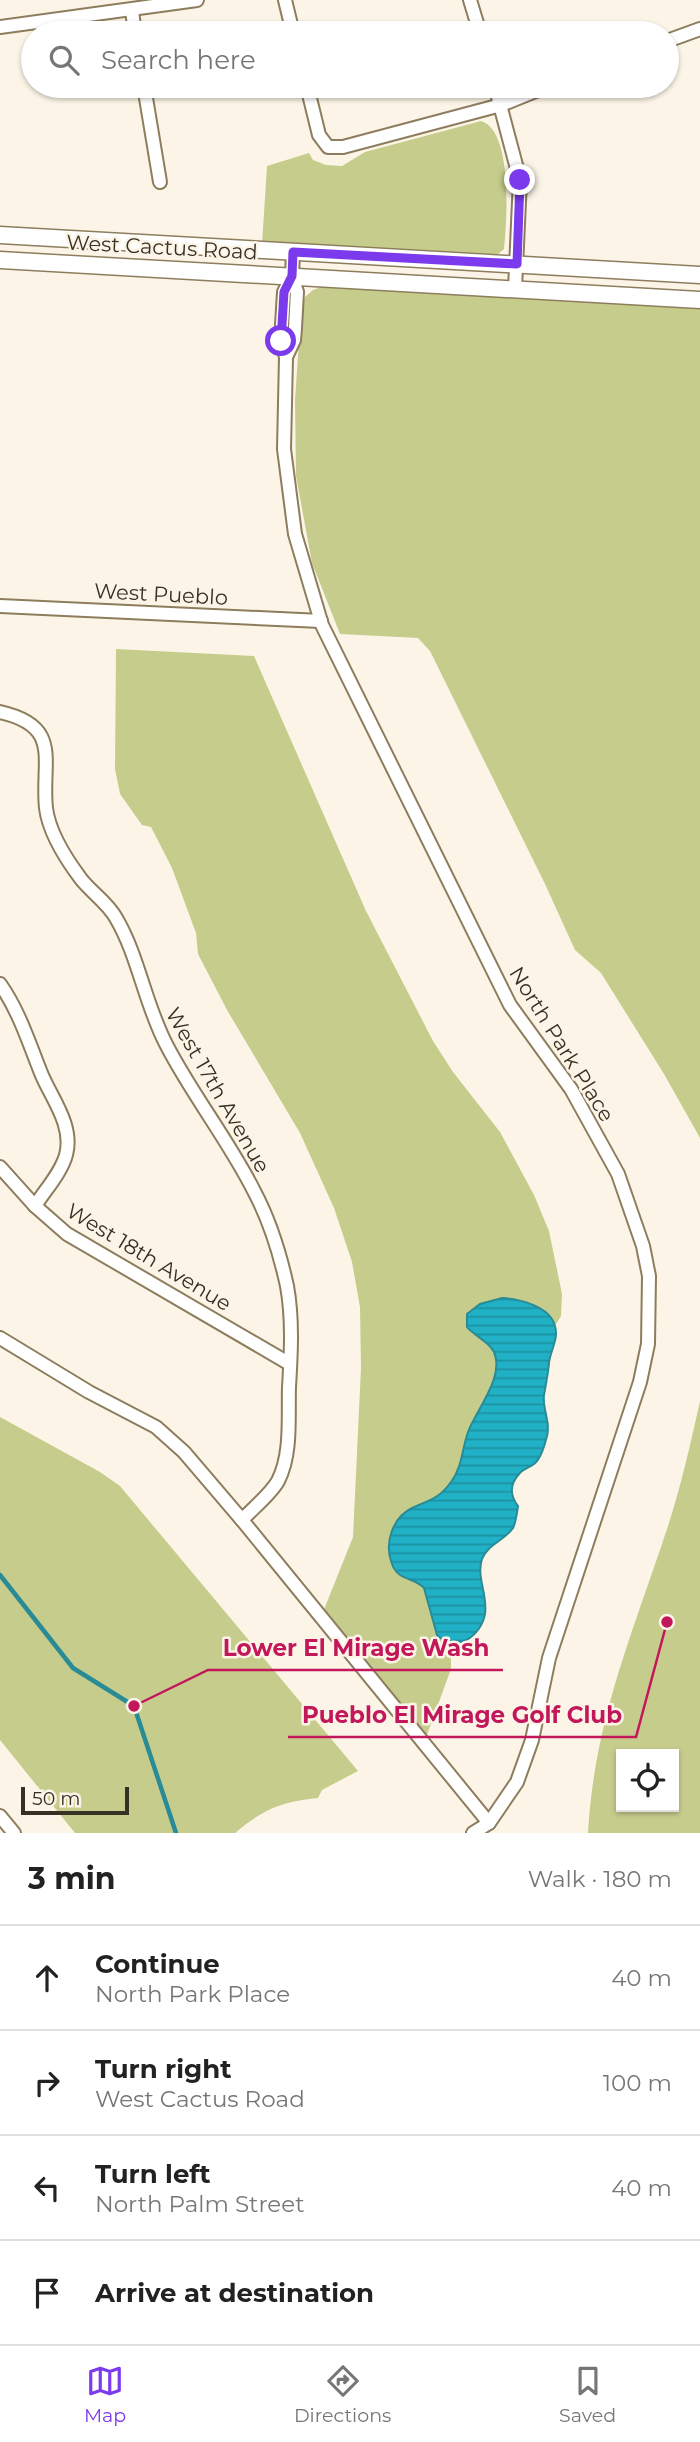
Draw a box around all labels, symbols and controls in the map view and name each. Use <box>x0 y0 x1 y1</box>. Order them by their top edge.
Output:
search box <box>21 21 679 98</box>
icon: search <box>45 41 83 79</box>
text: Search here <box>101 44 256 76</box>
route end <box>504 164 535 195</box>
street label: West Cactus Road <box>66 230 258 264</box>
route start <box>265 325 296 356</box>
street label: West Pueblo <box>93 578 229 610</box>
street label: North Park Place <box>504 962 620 1126</box>
street label: West 17th Avenue <box>161 1003 275 1177</box>
street label: West 18th Avenue <box>62 1198 236 1316</box>
callout: Lower El Mirage Wash <box>208 1626 503 1670</box>
text: Lower El Mirage Wash <box>223 1634 489 1662</box>
callout: Pueblo El Mirage Golf Club <box>288 1693 636 1737</box>
text: Pueblo El Mirage Golf Club <box>302 1701 622 1729</box>
map controls <box>616 1749 679 1812</box>
button: locate <box>616 1749 679 1812</box>
scale bar <box>21 1784 130 1816</box>
text: 50 m <box>32 1787 80 1810</box>
text: 3 min <box>28 1860 115 1897</box>
text: Walk · 180 m <box>528 1865 672 1893</box>
text: Continue <box>95 1948 220 1980</box>
icon: ahead <box>28 1959 66 1997</box>
text: 40 m <box>611 1964 672 1992</box>
text: North Park Place <box>95 1980 290 2008</box>
text: Turn right <box>95 2053 231 2085</box>
icon: right <box>28 2064 66 2102</box>
text: 100 m <box>603 2069 672 2097</box>
text: West Cactus Road <box>95 2085 305 2113</box>
text: Turn left <box>95 2158 211 2190</box>
icon: left <box>28 2169 66 2207</box>
text: 40 m <box>611 2174 672 2202</box>
text: North Palm Street <box>95 2190 305 2218</box>
icon: arrive <box>28 2274 66 2312</box>
text: Arrive at destination <box>95 2277 374 2309</box>
tab: Map <box>84 2362 126 2427</box>
tab: Directions <box>294 2362 391 2427</box>
tab: Saved <box>559 2362 616 2427</box>

